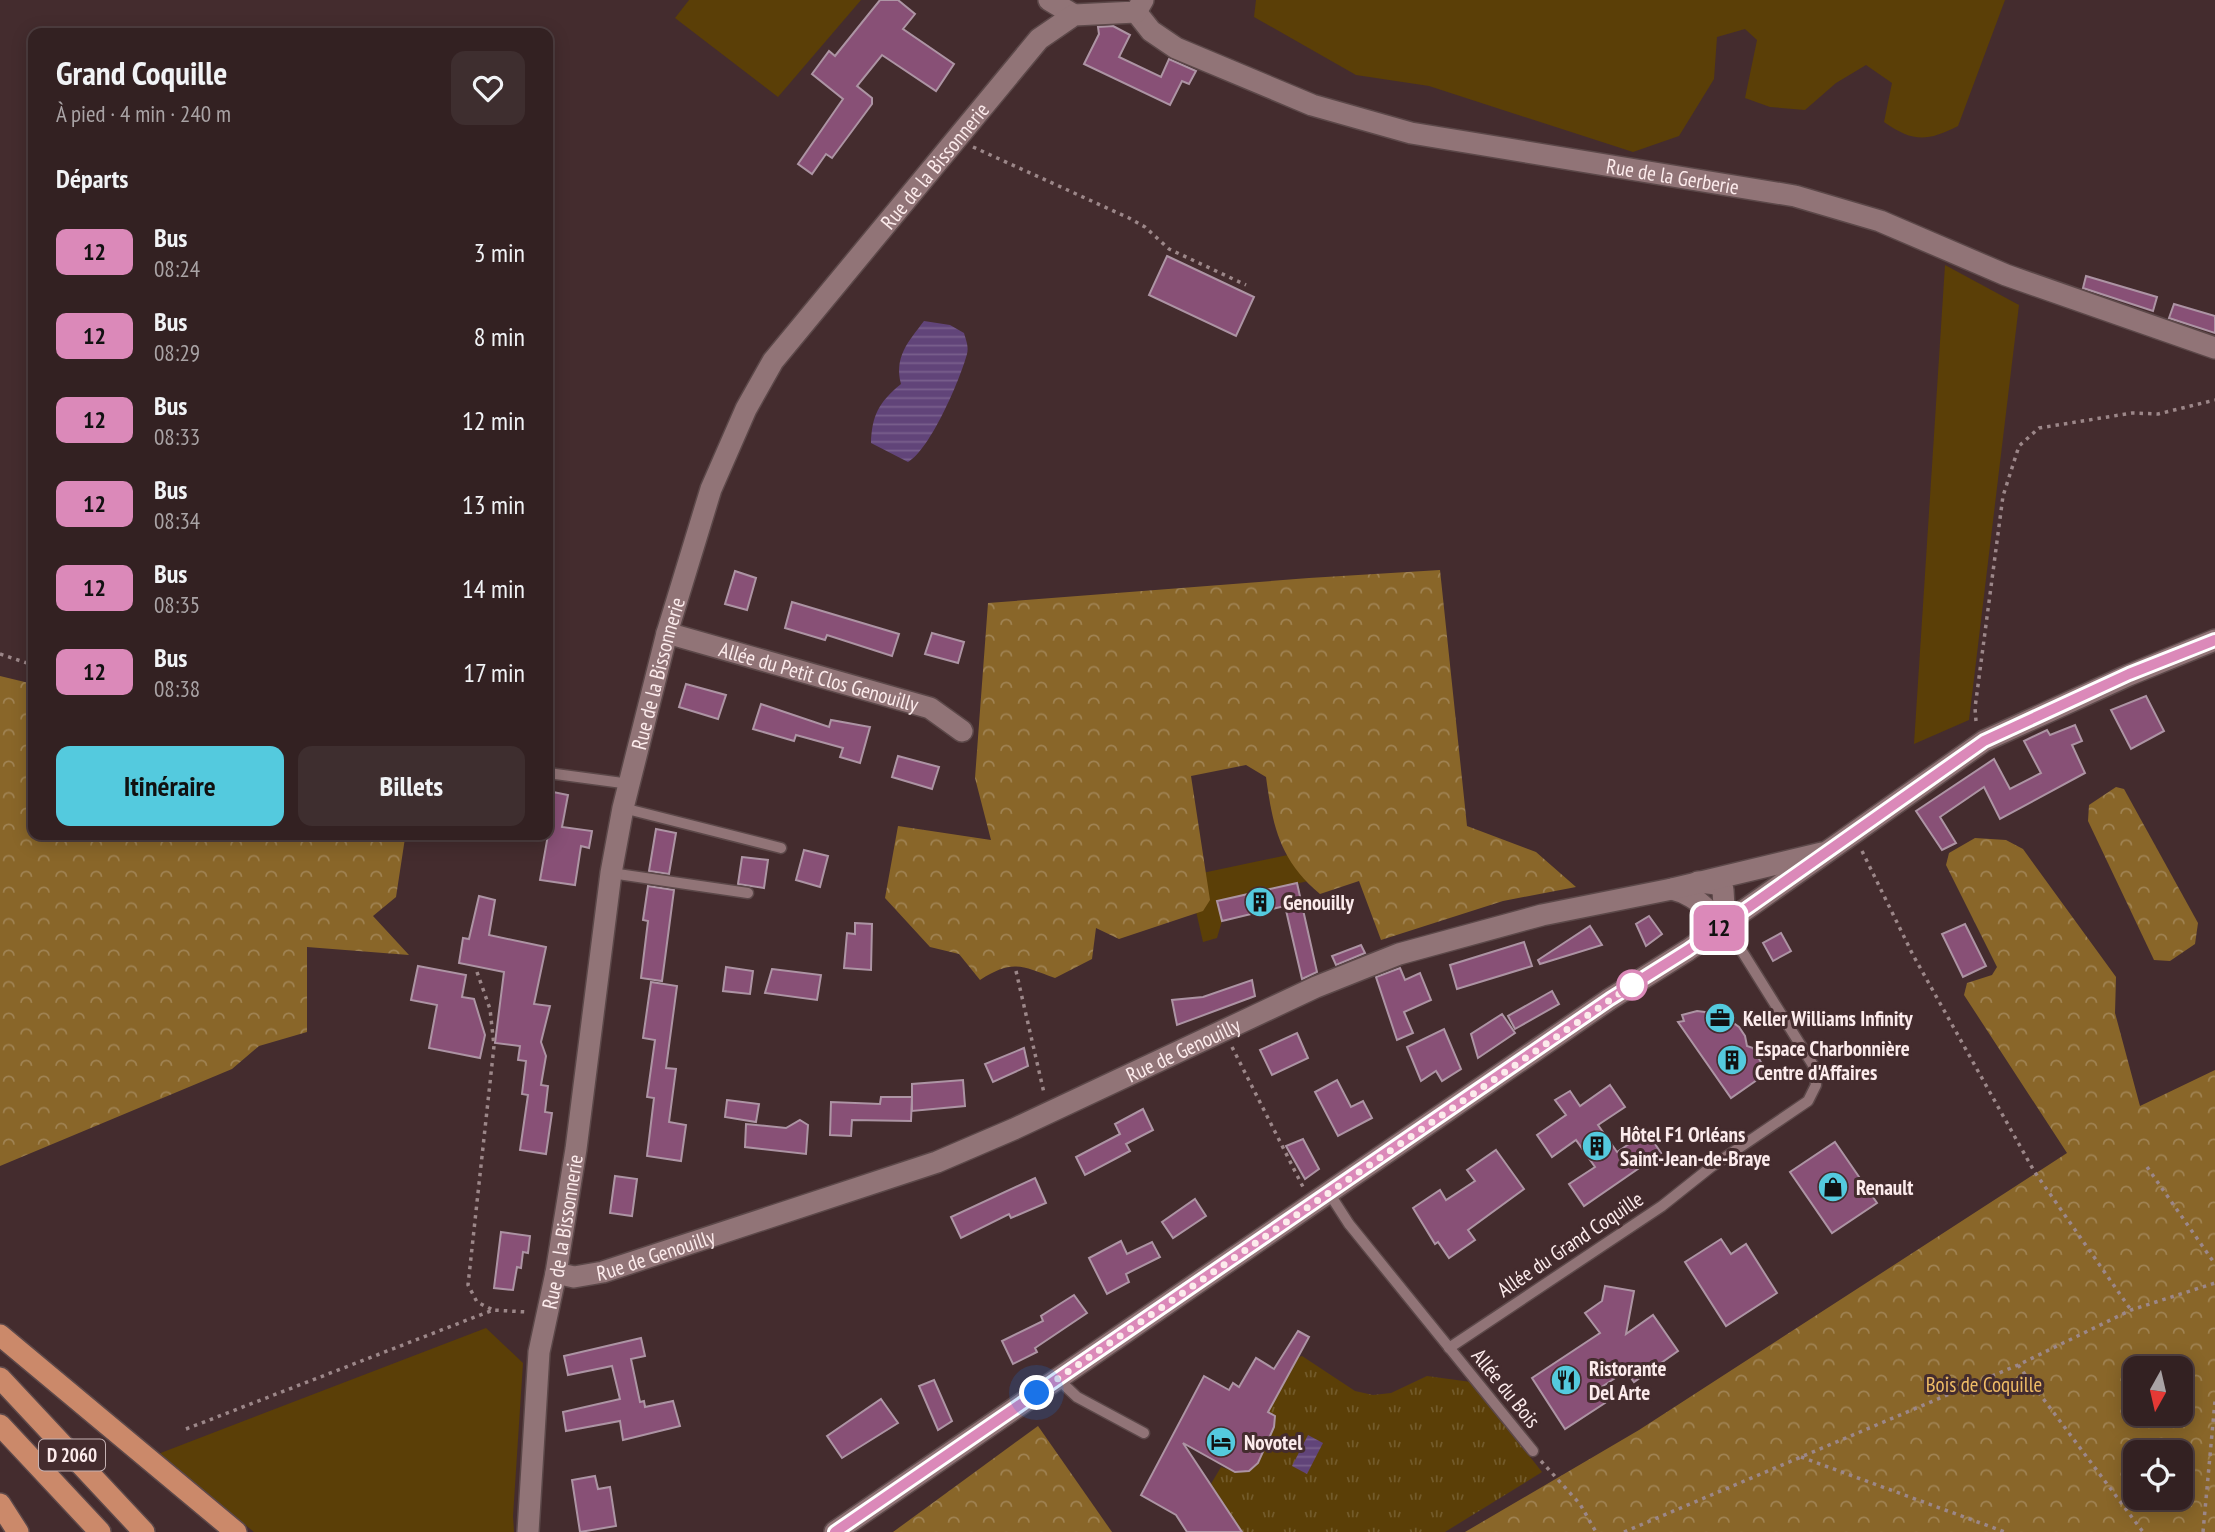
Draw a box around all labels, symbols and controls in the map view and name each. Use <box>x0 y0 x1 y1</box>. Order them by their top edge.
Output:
text: Grand Coquille <box>56 51 227 94</box>
button: heart <box>451 51 525 125</box>
street label: Rue de la Bissonnerie <box>874 97 995 234</box>
text: À pied · 4 min · 240 m <box>56 99 231 128</box>
street label: Rue de la Gerberie <box>1604 152 1741 200</box>
text: Départs <box>56 162 128 195</box>
text: Bus <box>154 221 187 254</box>
text: 12 <box>83 236 106 267</box>
text: 3 min <box>474 236 525 269</box>
text: 08:24 <box>154 254 200 283</box>
text: Bus <box>154 305 187 338</box>
text: 12 <box>83 320 106 351</box>
text: 8 min <box>474 320 525 353</box>
text: 08:29 <box>154 338 200 367</box>
text: Bus <box>154 389 187 422</box>
text: 12 <box>83 404 106 435</box>
text: 12 min <box>462 404 525 437</box>
text: 08:33 <box>154 422 200 451</box>
text: Bus <box>154 473 187 506</box>
text: 12 <box>83 488 106 519</box>
text: 13 min <box>462 488 525 521</box>
text: 08:34 <box>154 506 200 535</box>
text: Bus <box>154 557 187 590</box>
text: 12 <box>83 572 106 603</box>
text: 14 min <box>462 572 525 605</box>
text: 08:35 <box>154 590 200 619</box>
street label: Rue de la Bissonnerie <box>625 594 691 752</box>
street label: Allée du Petit Clos Genouilly <box>716 635 922 718</box>
text: Bus <box>154 641 187 674</box>
text: 12 <box>83 656 106 687</box>
text: 17 min <box>463 656 525 689</box>
text: 08:38 <box>154 674 200 703</box>
button: Itinéraire <box>56 746 284 826</box>
button: Billets <box>298 746 525 826</box>
building icon: Genouilly <box>1243 885 1277 919</box>
place label: Genouilly <box>1283 889 1355 916</box>
line badge: 12 <box>1688 905 1750 951</box>
text: 12 <box>1708 912 1730 943</box>
unlabelled marker <box>1617 970 1647 1000</box>
office icon: Keller Williams Infinity <box>1703 1001 1737 1035</box>
place label: Keller Williams Infinity <box>1743 1005 1913 1032</box>
street label: Rue de Genouilly <box>1121 1011 1245 1088</box>
place label: Espace Charbonnière Centre d'Affaires <box>1755 1035 1910 1086</box>
building icon: Espace Charbonnière Centre d'Affaires <box>1715 1043 1749 1077</box>
place label: Hôtel F1 Orléans Saint-Jean-de-Braye <box>1620 1121 1771 1172</box>
building icon: Hôtel F1 Orléans Saint-Jean-de-Braye <box>1580 1129 1614 1163</box>
street label: Rue de la Bissonnerie <box>535 1152 588 1311</box>
shop icon: Renault <box>1816 1170 1850 1204</box>
place label: Renault <box>1856 1174 1913 1201</box>
street label: Allée du Grand Coquille <box>1492 1185 1648 1303</box>
street label: Rue de Genouilly <box>594 1223 718 1286</box>
street label: Allée du Bois <box>1466 1343 1546 1433</box>
place label: Ristorante Del Arte <box>1589 1355 1666 1406</box>
north arrow <box>2123 1356 2193 1426</box>
map controls <box>2123 1356 2193 1510</box>
restaurant icon: Ristorante Del Arte <box>1549 1363 1583 1397</box>
park label: Bois de Coquille <box>1926 1371 2042 1398</box>
your location <box>1019 1375 1054 1410</box>
hotel icon: Novotel <box>1204 1425 1238 1459</box>
place label: Novotel <box>1244 1429 1303 1456</box>
road number: D 2060 <box>39 1440 105 1470</box>
button: locate <box>2123 1440 2193 1510</box>

